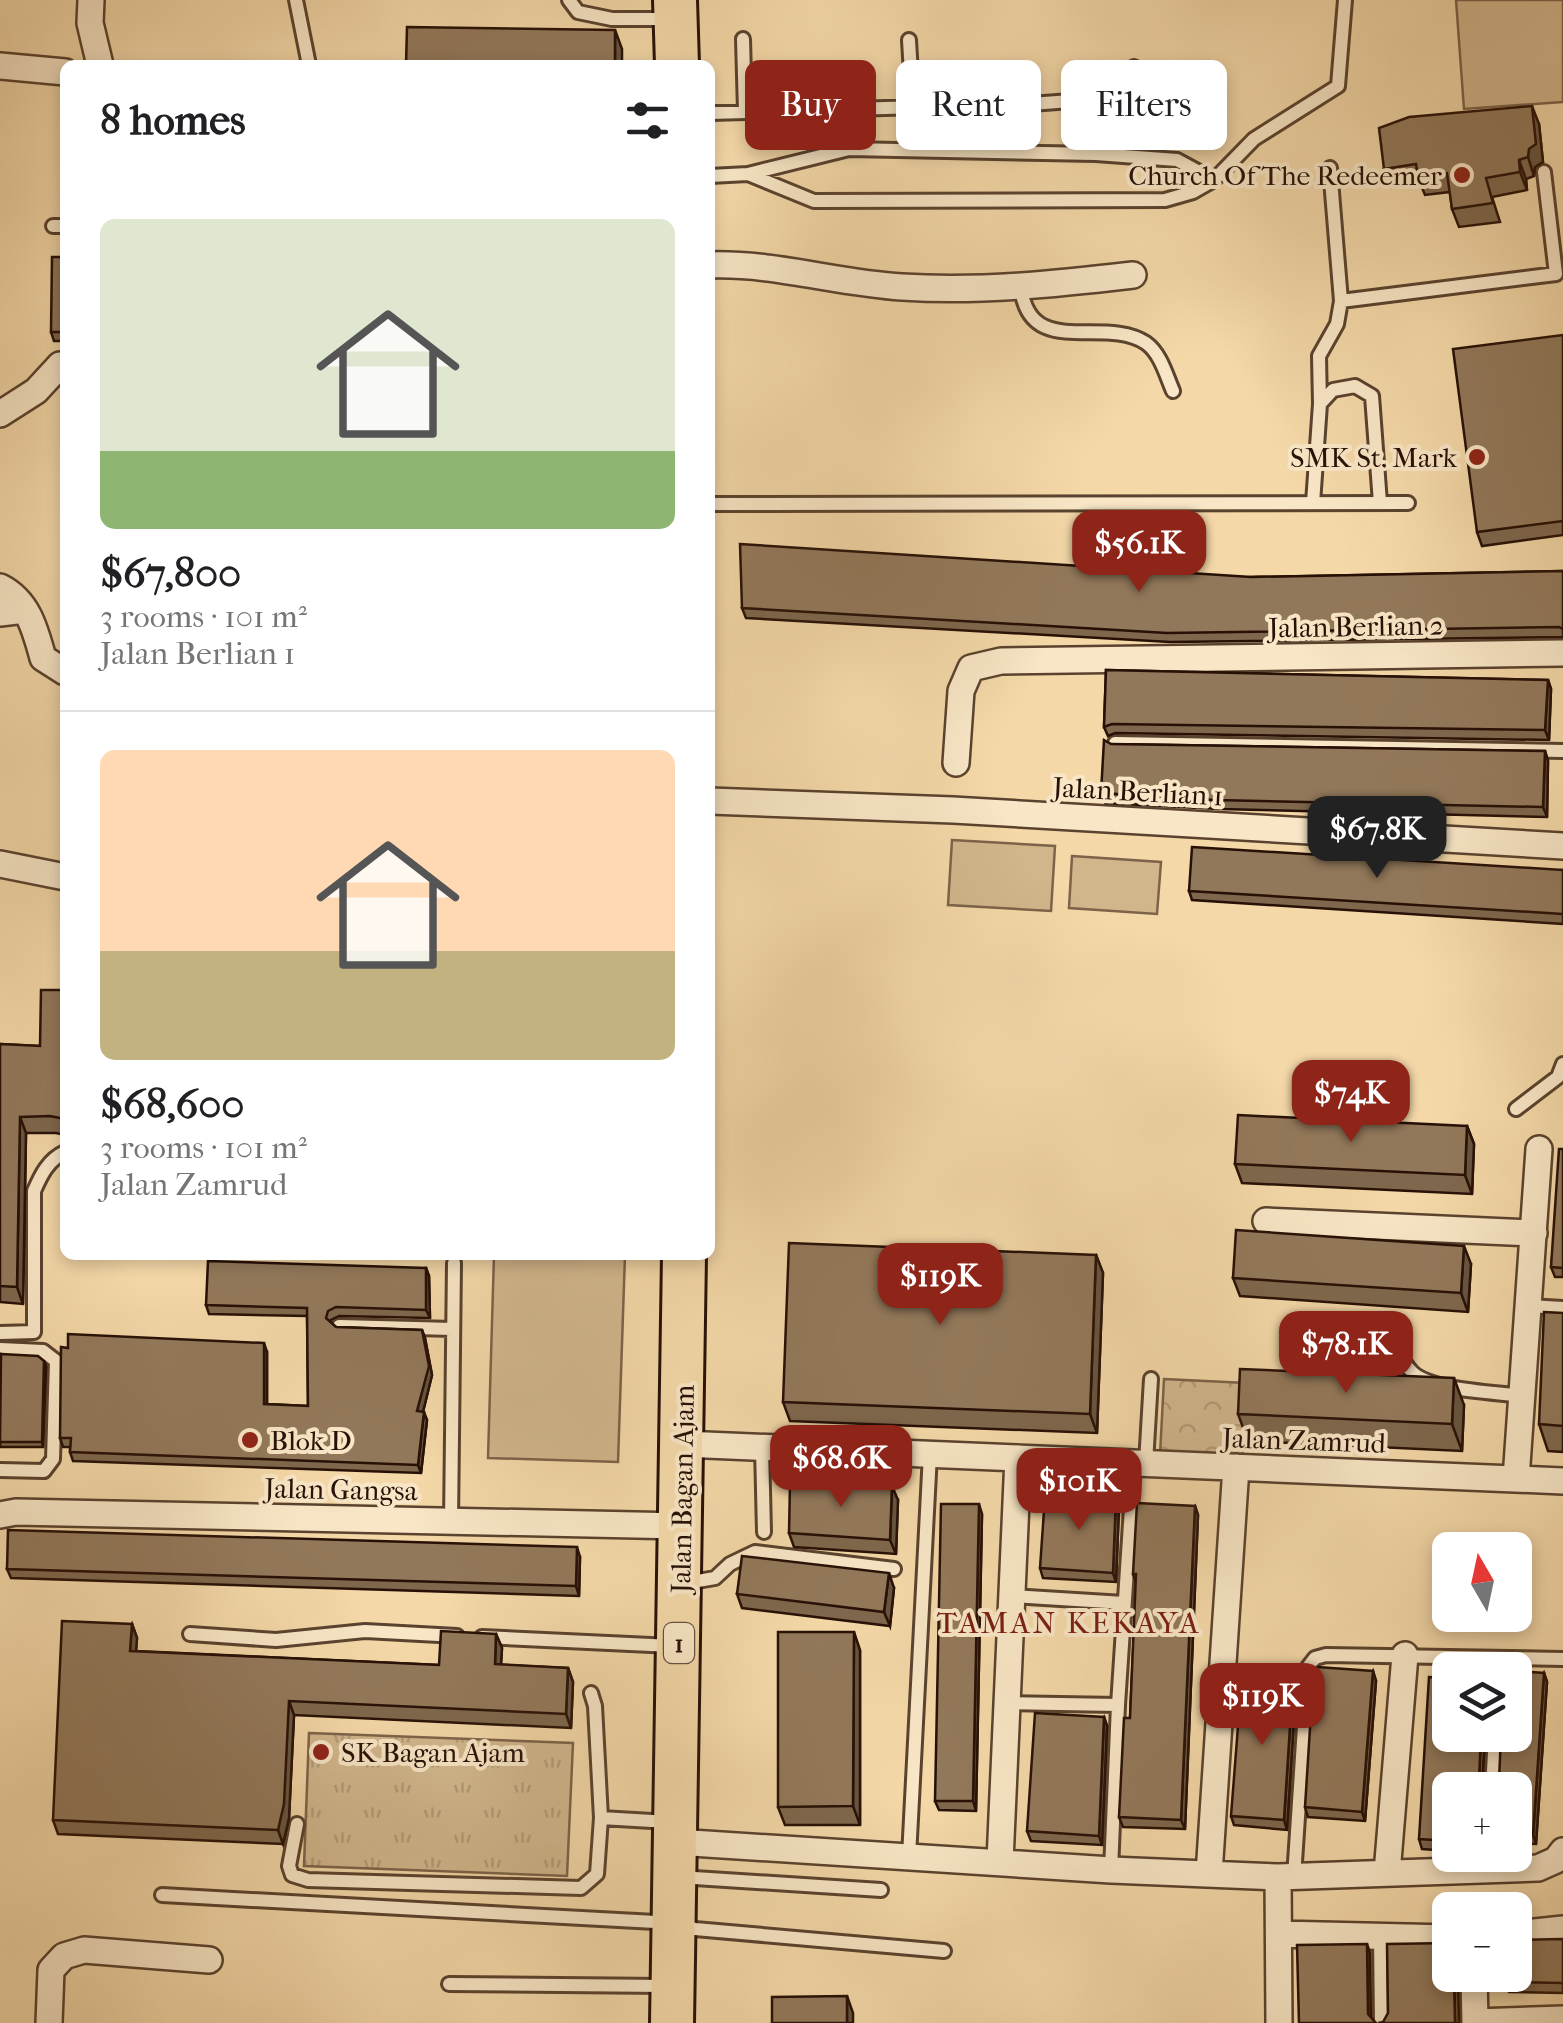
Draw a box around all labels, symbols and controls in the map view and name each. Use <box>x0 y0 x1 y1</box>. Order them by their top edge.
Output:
chip: Buy <box>745 60 876 150</box>
chip: Rent <box>896 60 1041 150</box>
chip: Filters <box>1061 60 1227 150</box>
icon: filters <box>620 93 675 148</box>
text: 8 homes <box>100 96 246 145</box>
place label: Church Of The Redeemer <box>1128 159 1442 192</box>
marker: Church Of The Redeemer <box>1451 164 1473 186</box>
icon: home <box>298 284 478 464</box>
place label: SMK St. Mark <box>1290 441 1458 474</box>
marker: SMK St. Mark <box>1466 446 1488 468</box>
pin: $56.1K <box>1058 510 1220 595</box>
text: $56.1K <box>1094 524 1184 561</box>
text: $67,800 <box>100 549 241 598</box>
text: 3 rooms · 101 m² <box>100 598 307 635</box>
street label: Jalan Berlian 2 <box>1266 608 1444 645</box>
text: Jalan Berlian 1 <box>100 635 295 672</box>
street label: Jalan Berlian 1 <box>1050 770 1224 812</box>
pin: $67.8K <box>1296 796 1458 881</box>
text: $67.8K <box>1329 810 1425 847</box>
icon: home <box>298 815 478 995</box>
pin: $74K <box>1292 1060 1410 1145</box>
text: $74K <box>1314 1074 1388 1111</box>
text: $68,600 <box>100 1080 244 1129</box>
text: 3 rooms · 101 m² <box>100 1129 307 1166</box>
text: Jalan Zamrud <box>100 1166 287 1203</box>
pin: $119K <box>870 1243 1010 1328</box>
text: $119K <box>900 1257 980 1294</box>
pin: $78.1K <box>1265 1311 1427 1396</box>
text: $78.1K <box>1301 1325 1391 1362</box>
street label: Jalan Bagan Ajam <box>664 1384 701 1596</box>
street label: Jalan Zamrud <box>1219 1421 1387 1460</box>
place label: Blok D <box>270 1424 352 1457</box>
pin: $68.6K <box>760 1425 922 1510</box>
marker: Blok D <box>239 1429 261 1451</box>
text: $68.6K <box>792 1439 890 1476</box>
pin: $101K <box>1009 1448 1149 1533</box>
text: $101K <box>1039 1462 1120 1499</box>
street label: Jalan Gangsa <box>262 1472 419 1507</box>
north arrow <box>1432 1532 1532 1632</box>
map controls <box>1432 1532 1532 1992</box>
district label: TAMAN KEKAYA <box>937 1606 1201 1641</box>
road number: 1 <box>664 1623 694 1663</box>
button: layers <box>1432 1652 1532 1752</box>
pin: $119K <box>1192 1663 1332 1748</box>
text: $119K <box>1222 1677 1302 1714</box>
place label: SK Bagan Ajam <box>341 1736 525 1769</box>
marker: SK Bagan Ajam <box>310 1741 332 1763</box>
button: + <box>1432 1772 1532 1872</box>
button: − <box>1432 1892 1532 1992</box>

